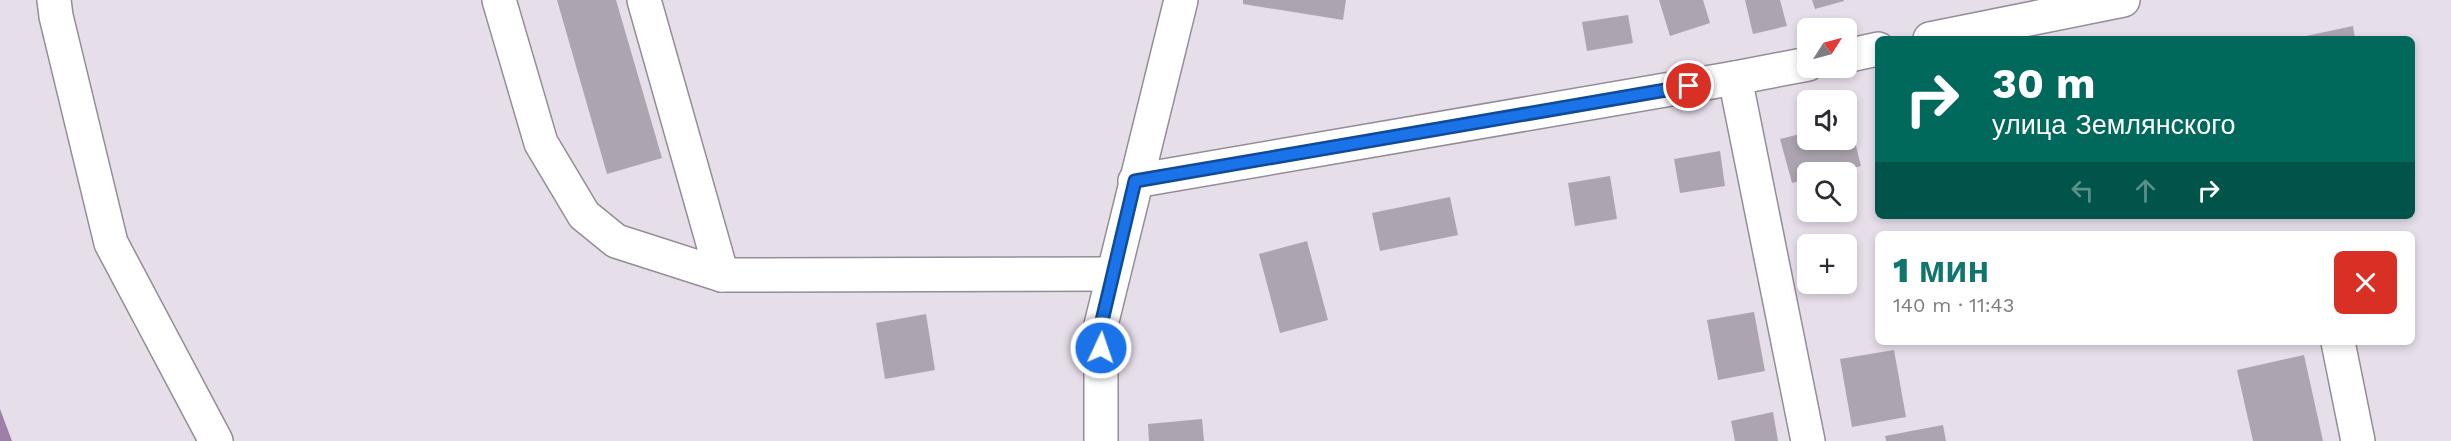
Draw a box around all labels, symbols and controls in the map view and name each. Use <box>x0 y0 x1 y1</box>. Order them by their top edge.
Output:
north arrow <box>1797 18 1857 78</box>
map controls <box>1797 18 1857 294</box>
text: 30 m <box>1992 59 2096 108</box>
pin <box>1663 60 1714 111</box>
icon: right <box>1893 60 1971 138</box>
icon: arrive <box>1672 69 1705 102</box>
button: sound <box>1797 90 1857 150</box>
text: улица Землянского <box>1992 109 2236 141</box>
button: search <box>1797 162 1857 222</box>
icon: left <box>2066 174 2099 207</box>
icon: ahead <box>2129 174 2162 207</box>
icon: right <box>2192 174 2225 207</box>
button: + <box>1797 234 1857 294</box>
text: 1 мин <box>1893 249 1989 291</box>
button: close <box>2334 251 2397 314</box>
text: 140 m · 11:43 <box>1893 293 2015 317</box>
position arrow <box>1069 316 1133 380</box>

